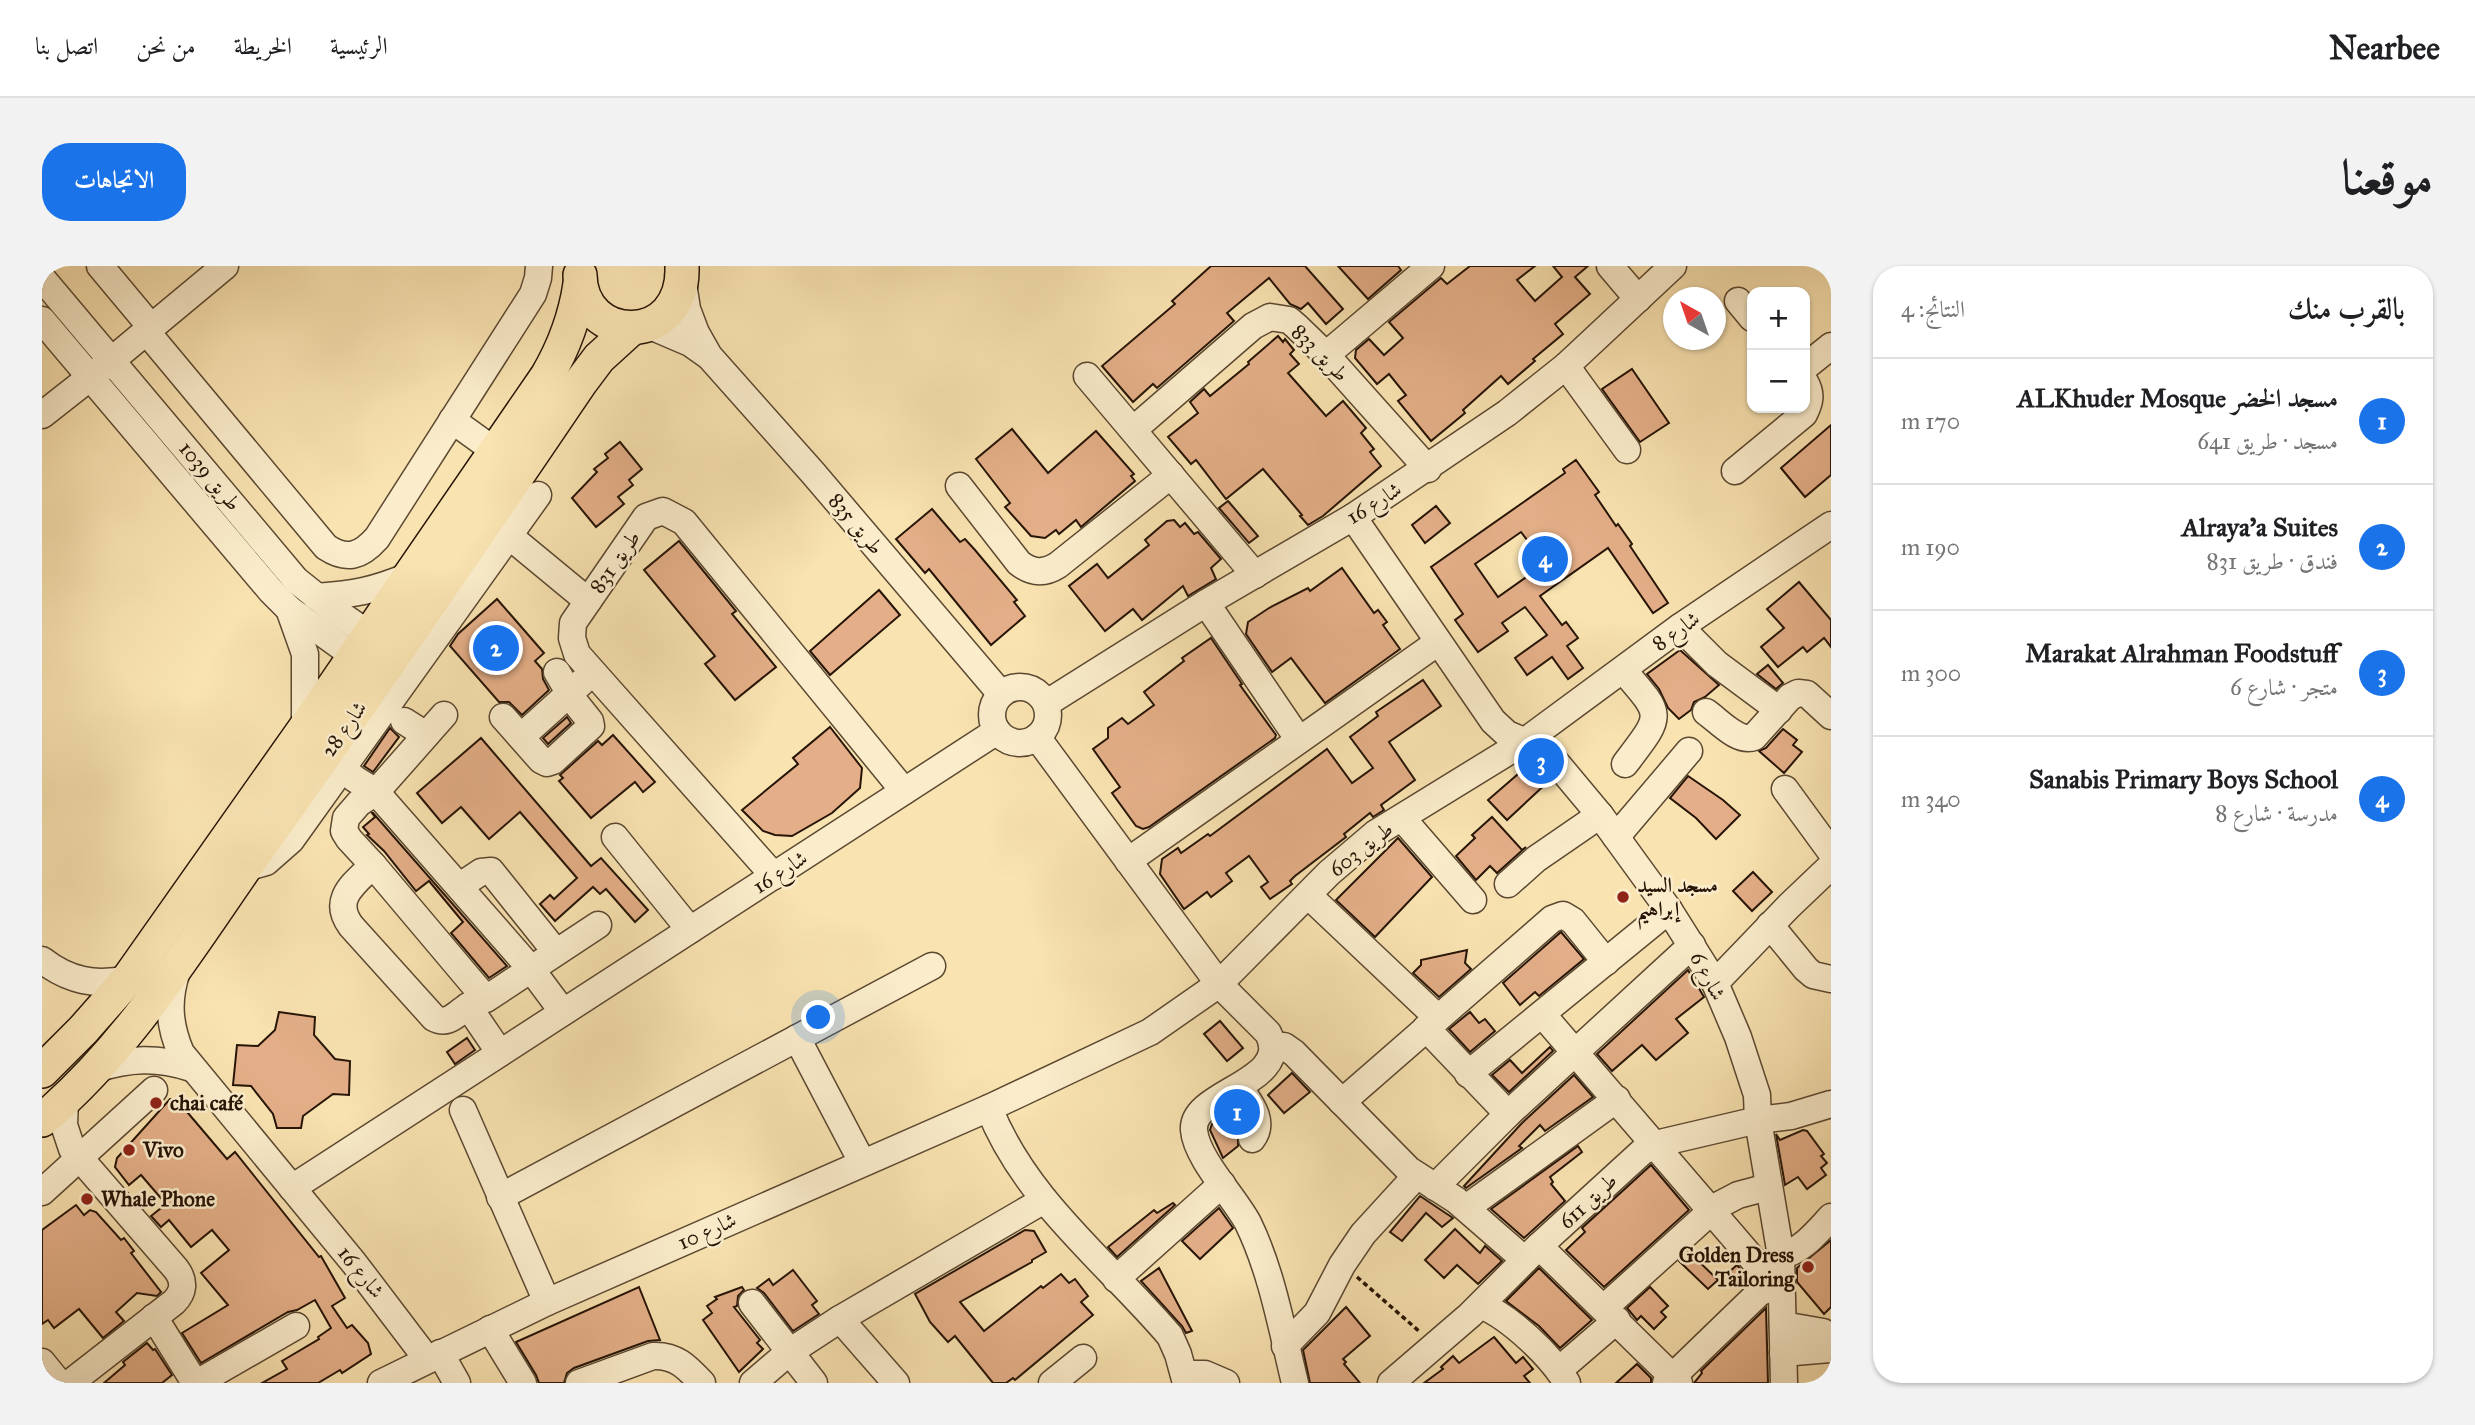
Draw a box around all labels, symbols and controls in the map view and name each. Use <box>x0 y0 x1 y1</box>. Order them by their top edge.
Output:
text: Nearbee <box>2329 28 2440 68</box>
text: اتصل بنا <box>35 31 98 61</box>
text: من نحن <box>136 31 196 61</box>
text: الخريطة <box>234 31 292 61</box>
text: الرئيسية <box>330 31 388 61</box>
button: الاتجاهات <box>42 143 186 221</box>
text: موقعنا <box>2341 148 2433 207</box>
north arrow <box>1663 287 1726 350</box>
map controls <box>1747 287 1810 413</box>
button: + <box>1747 287 1810 350</box>
text: بالقرب منك <box>2288 291 2405 327</box>
text: النتائج: 4 <box>1901 295 1965 323</box>
street label: طريق 833 <box>1286 319 1354 387</box>
button: − <box>1747 350 1810 413</box>
text: مسجد الخضر ALKhuder Mosque <box>2017 382 2338 414</box>
text: 170 m <box>1901 407 1960 435</box>
text: 1 <box>2377 407 2387 435</box>
text: مسجد · طريق 641 <box>2197 427 2338 455</box>
street label: طريق 1039 <box>173 436 247 516</box>
street label: شارع 16 <box>1342 476 1409 534</box>
street label: طريق 835 <box>823 488 889 560</box>
text: Alraya'a Suites <box>2182 511 2338 543</box>
street label: طريق 831 <box>584 526 646 598</box>
pin: 4 <box>1522 533 1568 585</box>
text: 190 m <box>1901 533 1960 561</box>
text: 2 <box>2376 533 2388 561</box>
text: فندق · طريق 831 <box>2207 547 2338 575</box>
street label: شارع 8 <box>1647 605 1708 661</box>
pin: 2 <box>473 622 519 674</box>
text: Marakat Alrahman Foodstuff <box>2025 637 2338 669</box>
text: 300 m <box>1901 659 1961 687</box>
text: 3 <box>2377 659 2387 687</box>
text: متجر · شارع 6 <box>2230 673 2338 701</box>
street label: شارع 28 <box>315 696 377 765</box>
pin: 3 <box>1518 735 1564 787</box>
text: Sanabis Primary Boys School <box>2029 763 2338 795</box>
text: 340 m <box>1901 785 1961 813</box>
text: 4 <box>2376 785 2388 813</box>
text: مدرسة · شارع 8 <box>2215 799 2338 827</box>
street label: طريق 603 <box>1324 816 1398 882</box>
street label: شارع 16 <box>748 845 815 903</box>
place label: مسجد السيد إبراهيم <box>1637 872 1718 930</box>
marker: مسجد السيد إبراهيم <box>1615 889 1631 905</box>
street label: شارع 6 <box>1680 947 1732 1007</box>
your location <box>801 1000 835 1034</box>
pin: 1 <box>1214 1086 1260 1138</box>
place label: chai café <box>170 1090 243 1116</box>
marker: chai café <box>148 1095 164 1111</box>
place label: Vivo <box>142 1137 184 1163</box>
marker: Vivo <box>121 1142 137 1158</box>
street label: طريق 611 <box>1553 1168 1623 1234</box>
place label: Whale Phone <box>101 1186 215 1212</box>
marker: Whale Phone <box>79 1191 95 1207</box>
street label: شارع 10 <box>674 1207 742 1260</box>
street label: شارع 16 <box>328 1241 390 1307</box>
place label: Golden Dress Tailoring <box>1679 1242 1795 1292</box>
marker: Golden Dress Tailoring <box>1800 1259 1816 1275</box>

